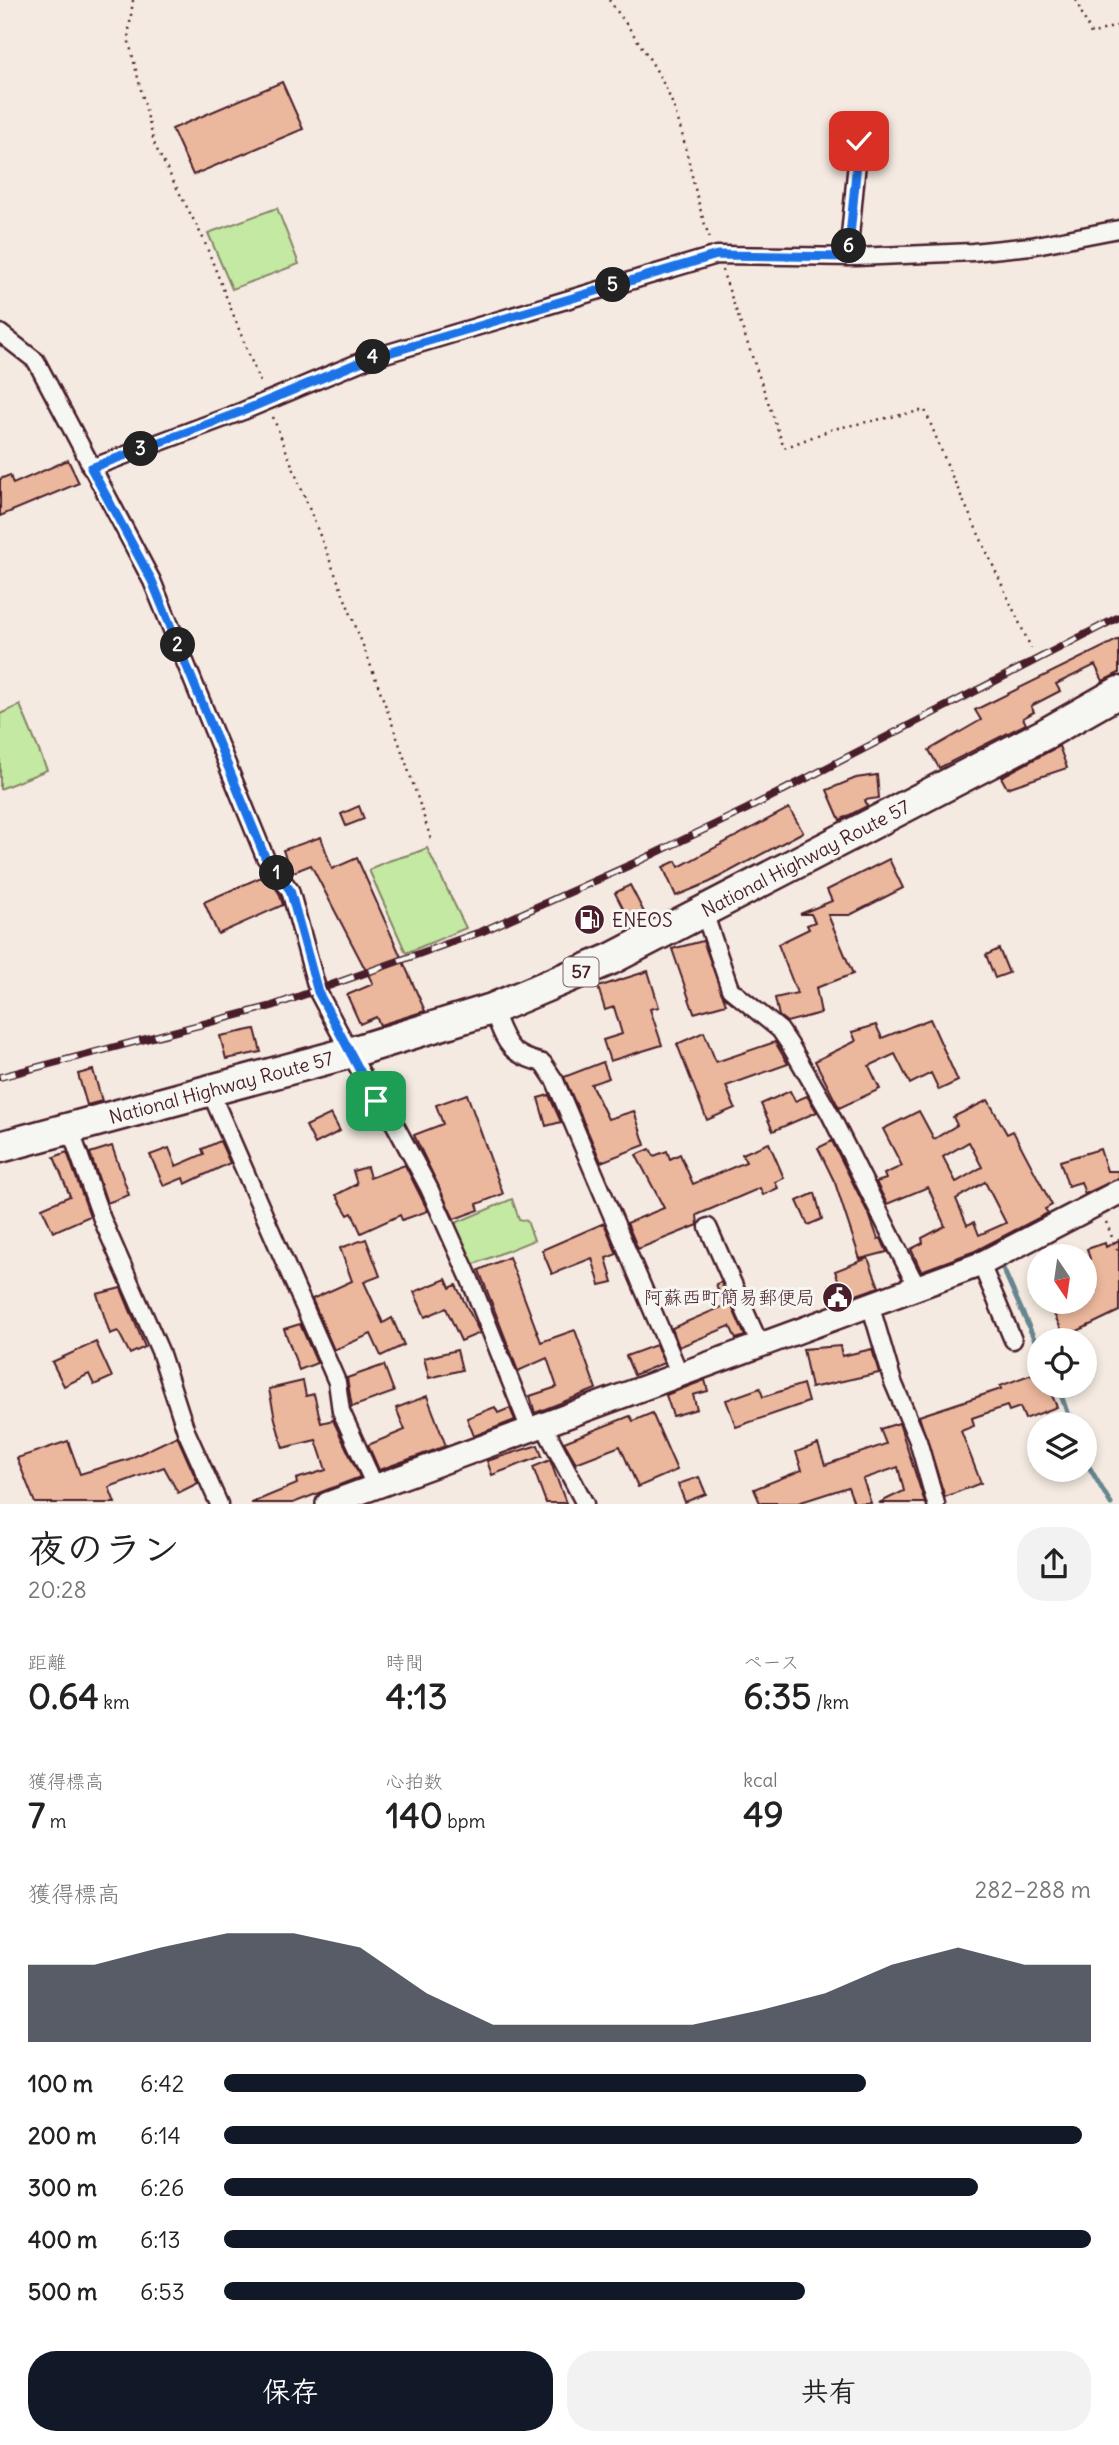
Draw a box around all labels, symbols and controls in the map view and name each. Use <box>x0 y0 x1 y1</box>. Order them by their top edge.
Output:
pin <box>829 111 889 171</box>
icon: check <box>840 122 878 160</box>
pin: 6 <box>832 229 866 264</box>
text: 6 <box>843 233 854 257</box>
pin: 5 <box>596 268 630 302</box>
text: 5 <box>607 272 618 296</box>
pin: 4 <box>356 340 390 374</box>
text: 4 <box>367 344 378 368</box>
pin: 3 <box>124 432 158 466</box>
text: 3 <box>135 436 146 460</box>
pin: 2 <box>160 628 196 662</box>
text: 2 <box>172 632 183 656</box>
street label: National Highway Route 57 <box>697 794 913 922</box>
pin: 1 <box>260 856 294 890</box>
text: 1 <box>273 860 280 884</box>
fuel station icon: ENEOS <box>572 903 606 937</box>
place label: ENEOS <box>612 908 672 932</box>
road number: 57 <box>564 958 598 987</box>
street label: National Highway Route 57 <box>106 1046 336 1129</box>
pin <box>346 1071 406 1131</box>
icon: arrive <box>357 1082 395 1120</box>
north arrow <box>1027 1244 1097 1314</box>
map controls <box>1027 1244 1097 1482</box>
public building icon: 阿蘇西町簡易郵便局 <box>821 1280 855 1314</box>
place label: 阿蘇西町簡易郵便局 <box>644 1285 815 1309</box>
button: locate <box>1027 1328 1097 1398</box>
button: layers <box>1027 1412 1097 1482</box>
text: 夜のラン <box>28 1525 180 1572</box>
button: share <box>1017 1527 1091 1601</box>
text: 20:28 <box>28 1575 87 1604</box>
text: 距離 <box>28 1650 66 1674</box>
text: 時間 <box>386 1650 424 1674</box>
text: ペース <box>743 1650 799 1674</box>
text: 0.64 <box>28 1674 99 1718</box>
text: 4:13 <box>386 1674 448 1718</box>
text: 6:35 <box>743 1674 811 1718</box>
text: km <box>99 1690 130 1714</box>
text: /km <box>811 1690 849 1714</box>
text: kcal <box>743 1768 778 1792</box>
text: 獲得標高 <box>28 1769 104 1793</box>
text: 心拍数 <box>386 1769 443 1793</box>
text: 49 <box>743 1792 784 1836</box>
text: 7 <box>28 1793 45 1837</box>
text: 140 <box>386 1793 443 1837</box>
text: m <box>45 1809 66 1833</box>
text: bpm <box>443 1809 485 1833</box>
text: 282–288 m <box>975 1875 1091 1904</box>
text: 獲得標高 <box>28 1879 120 1908</box>
text: 100 m <box>28 2069 93 2098</box>
text: 6:42 <box>140 2069 184 2098</box>
text: 200 m <box>28 2121 97 2150</box>
text: 6:14 <box>140 2121 181 2150</box>
text: 300 m <box>28 2173 97 2202</box>
text: 6:26 <box>140 2173 184 2202</box>
text: 400 m <box>28 2225 97 2254</box>
text: 6:13 <box>140 2225 181 2254</box>
text: 500 m <box>28 2277 97 2306</box>
text: 6:53 <box>140 2277 185 2306</box>
button: 保存 <box>28 2351 553 2431</box>
button: 共有 <box>567 2351 1091 2431</box>

